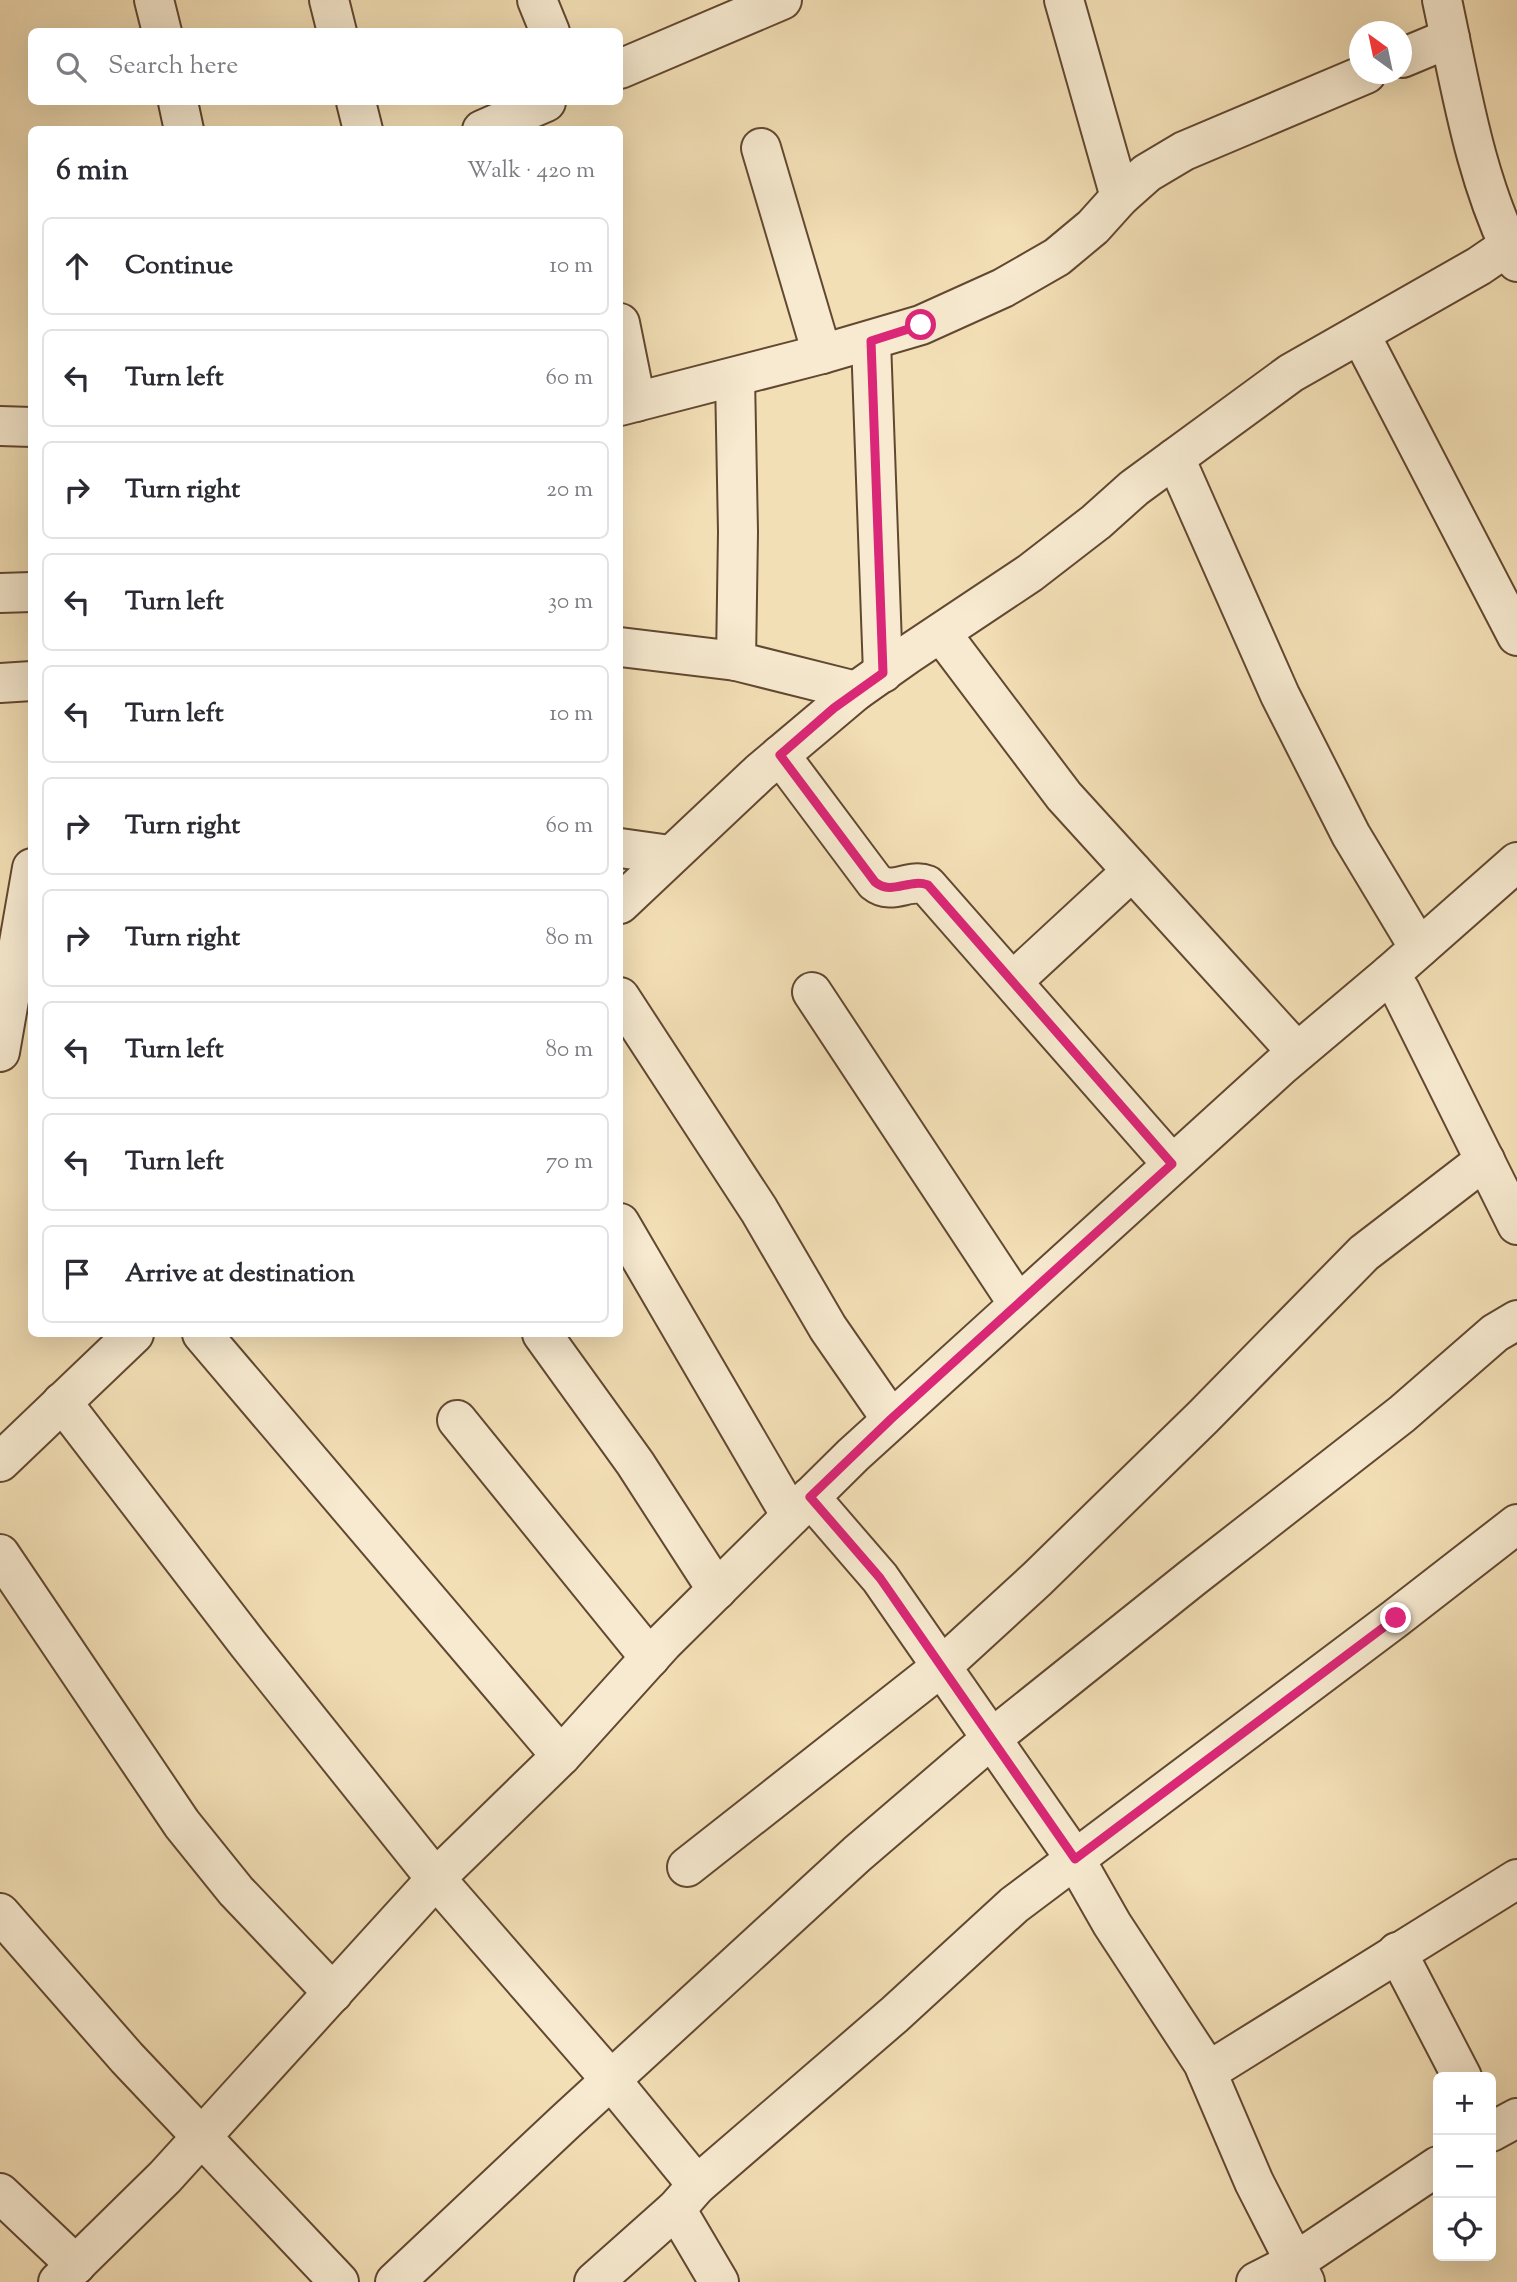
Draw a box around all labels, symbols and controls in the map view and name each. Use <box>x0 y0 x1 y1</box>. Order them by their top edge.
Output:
north arrow <box>1349 21 1412 84</box>
search box <box>28 28 623 105</box>
icon: search <box>52 48 90 86</box>
text: Search here <box>108 48 238 85</box>
text: 6 min <box>56 150 128 193</box>
text: Walk · 420 m <box>467 155 595 188</box>
icon: ahead <box>58 247 96 285</box>
text: Continue <box>125 248 233 285</box>
text: 10 m <box>549 250 593 283</box>
route start <box>905 309 936 340</box>
icon: left <box>58 359 96 397</box>
text: Turn left <box>125 360 224 397</box>
text: 60 m <box>545 362 593 395</box>
icon: right <box>58 471 96 509</box>
text: Turn right <box>125 472 240 509</box>
text: 20 m <box>546 474 593 507</box>
icon: left <box>58 583 96 621</box>
text: Turn left <box>125 584 224 621</box>
text: 30 m <box>548 586 593 619</box>
icon: left <box>58 695 96 733</box>
text: Turn left <box>125 696 224 733</box>
text: 10 m <box>549 698 593 731</box>
icon: right <box>58 807 96 845</box>
text: Turn right <box>125 808 240 845</box>
text: 60 m <box>545 810 593 843</box>
icon: right <box>58 919 96 957</box>
text: Turn right <box>125 920 240 957</box>
text: 80 m <box>545 922 593 955</box>
icon: left <box>58 1031 96 1069</box>
text: Turn left <box>125 1032 224 1069</box>
text: 80 m <box>545 1034 593 1067</box>
icon: left <box>58 1143 96 1181</box>
text: Turn left <box>125 1144 224 1181</box>
text: 70 m <box>546 1146 593 1179</box>
icon: arrive <box>58 1255 96 1293</box>
text: Arrive at destination <box>125 1256 355 1293</box>
route end <box>1380 1602 1411 1633</box>
map controls <box>1433 2072 1496 2261</box>
button: + <box>1433 2072 1496 2135</box>
button: − <box>1433 2135 1496 2198</box>
button: locate <box>1433 2198 1496 2261</box>

